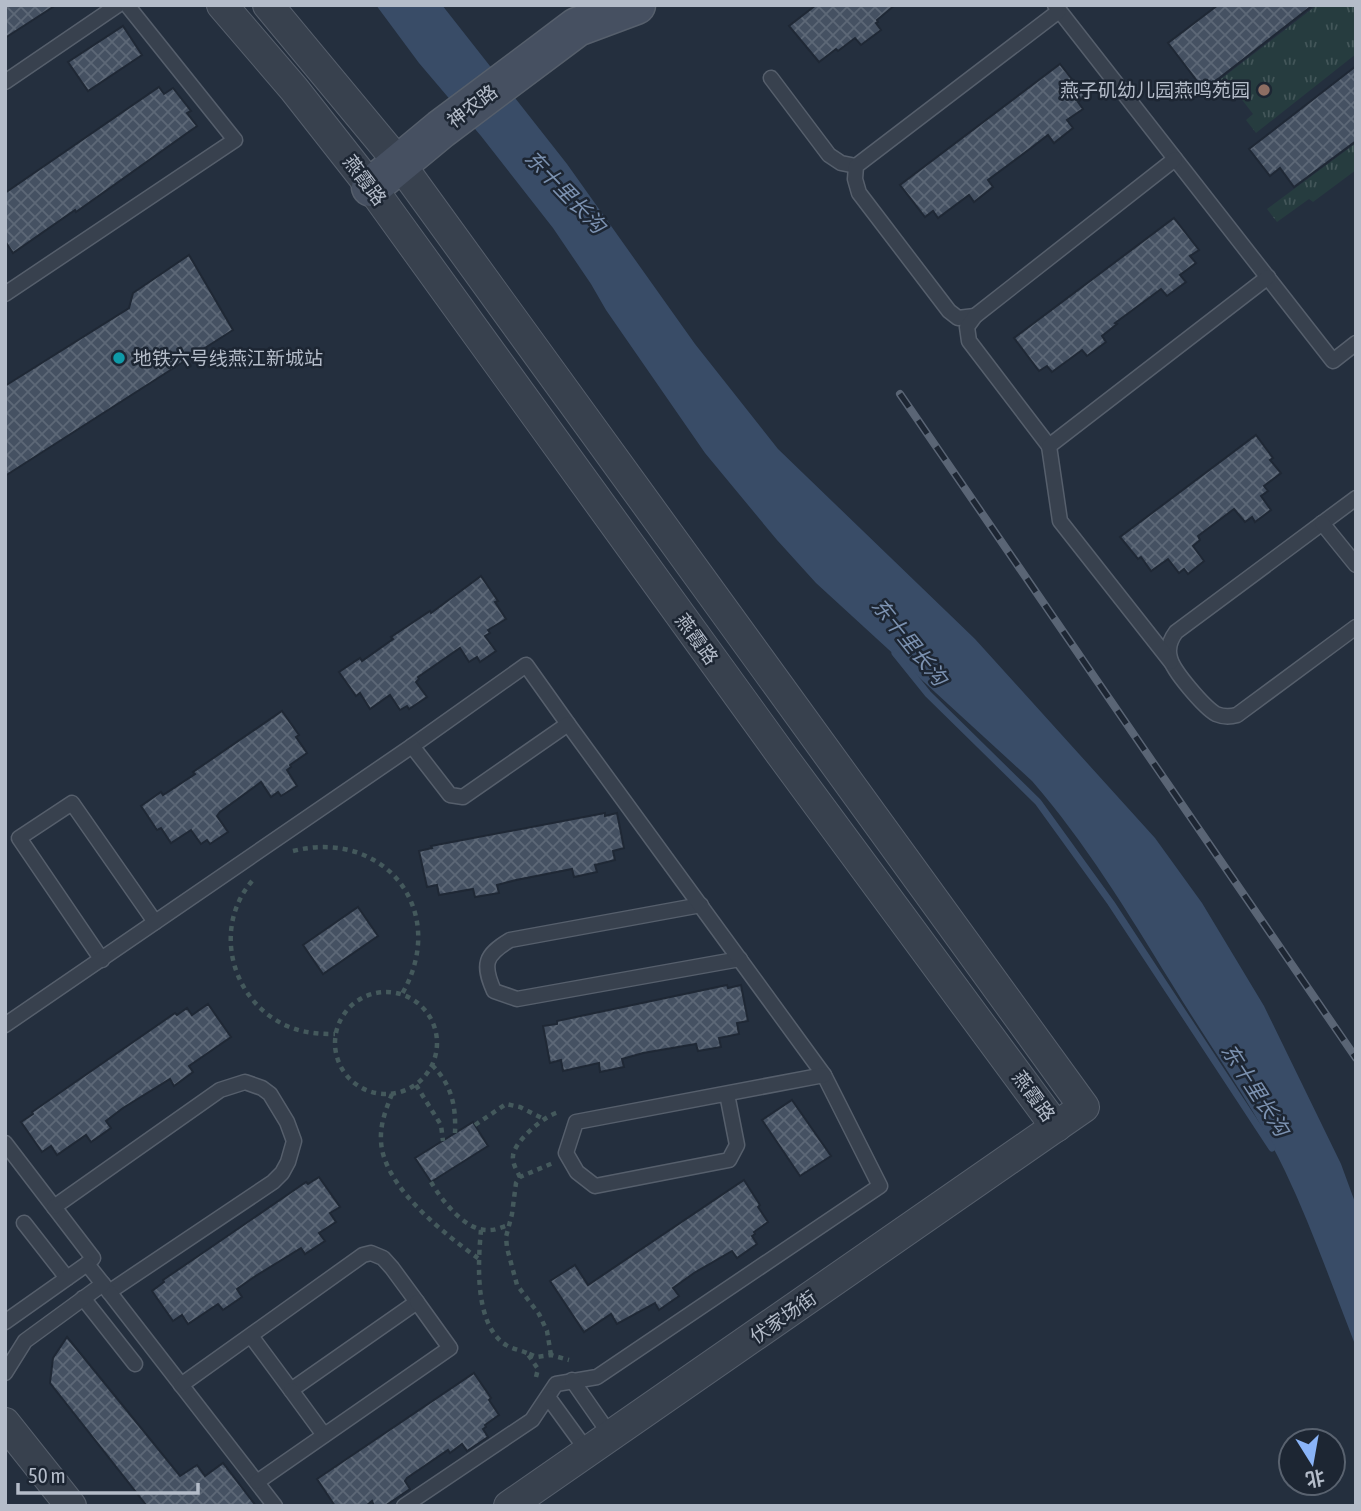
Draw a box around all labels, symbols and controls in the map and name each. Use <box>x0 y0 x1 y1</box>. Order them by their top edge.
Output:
place label: 燕子矶幼儿园燕鸣苑园 <box>1060 79 1250 101</box>
street label: 神农路 <box>443 80 501 132</box>
marker: 燕子矶幼儿园燕鸣苑园 <box>1256 82 1272 98</box>
water label: 东十里长沟 <box>521 145 612 239</box>
street label: 燕霞路 <box>339 151 391 209</box>
place label: 地铁六号线燕江新城站 <box>133 347 323 369</box>
marker: 地铁六号线燕江新城站 <box>111 350 127 366</box>
water label: 东十里长沟 <box>867 593 953 691</box>
street label: 燕霞路 <box>671 609 723 669</box>
water label: 东十里长沟 <box>1217 1039 1296 1142</box>
street label: 燕霞路 <box>1008 1066 1060 1126</box>
street label: 伏家场街 <box>746 1286 820 1348</box>
north arrow <box>1277 1427 1347 1497</box>
scale bar <box>18 1452 198 1496</box>
text: 50 m <box>28 1463 66 1487</box>
text: 北 <box>1304 1466 1327 1491</box>

